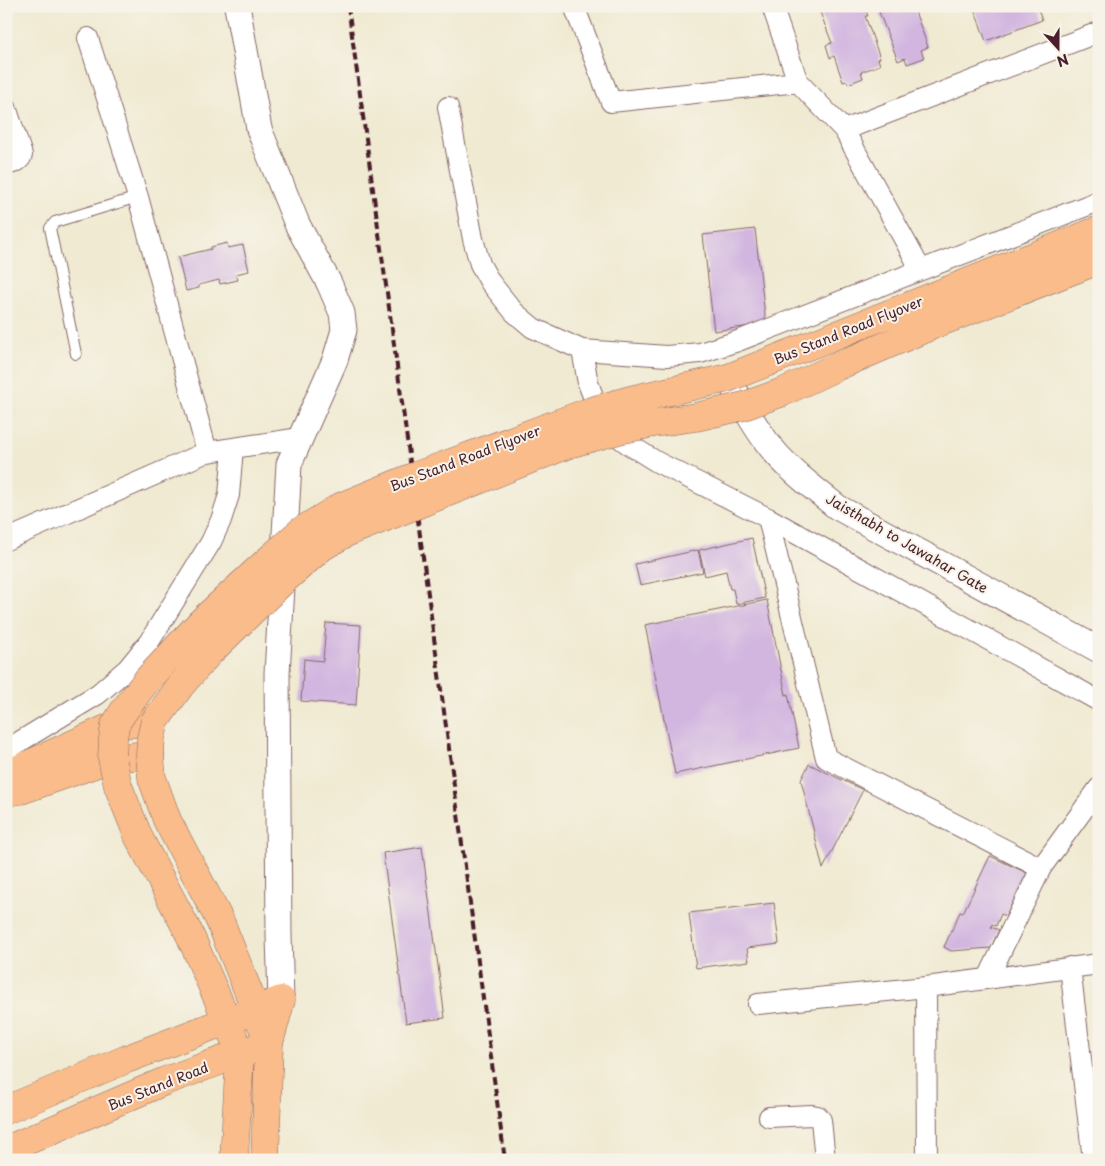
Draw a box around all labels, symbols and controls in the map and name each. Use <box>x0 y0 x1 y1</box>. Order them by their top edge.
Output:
north arrow <box>1032 22 1082 72</box>
text: N <box>1054 49 1072 72</box>
street label: Bus Stand Road Flyover <box>770 290 926 370</box>
street label: Bus Stand Road Flyover <box>387 419 544 496</box>
street label: Jaisthabh to Jawahar Gate <box>822 488 992 598</box>
street label: Bus Stand Road <box>105 1056 211 1116</box>

